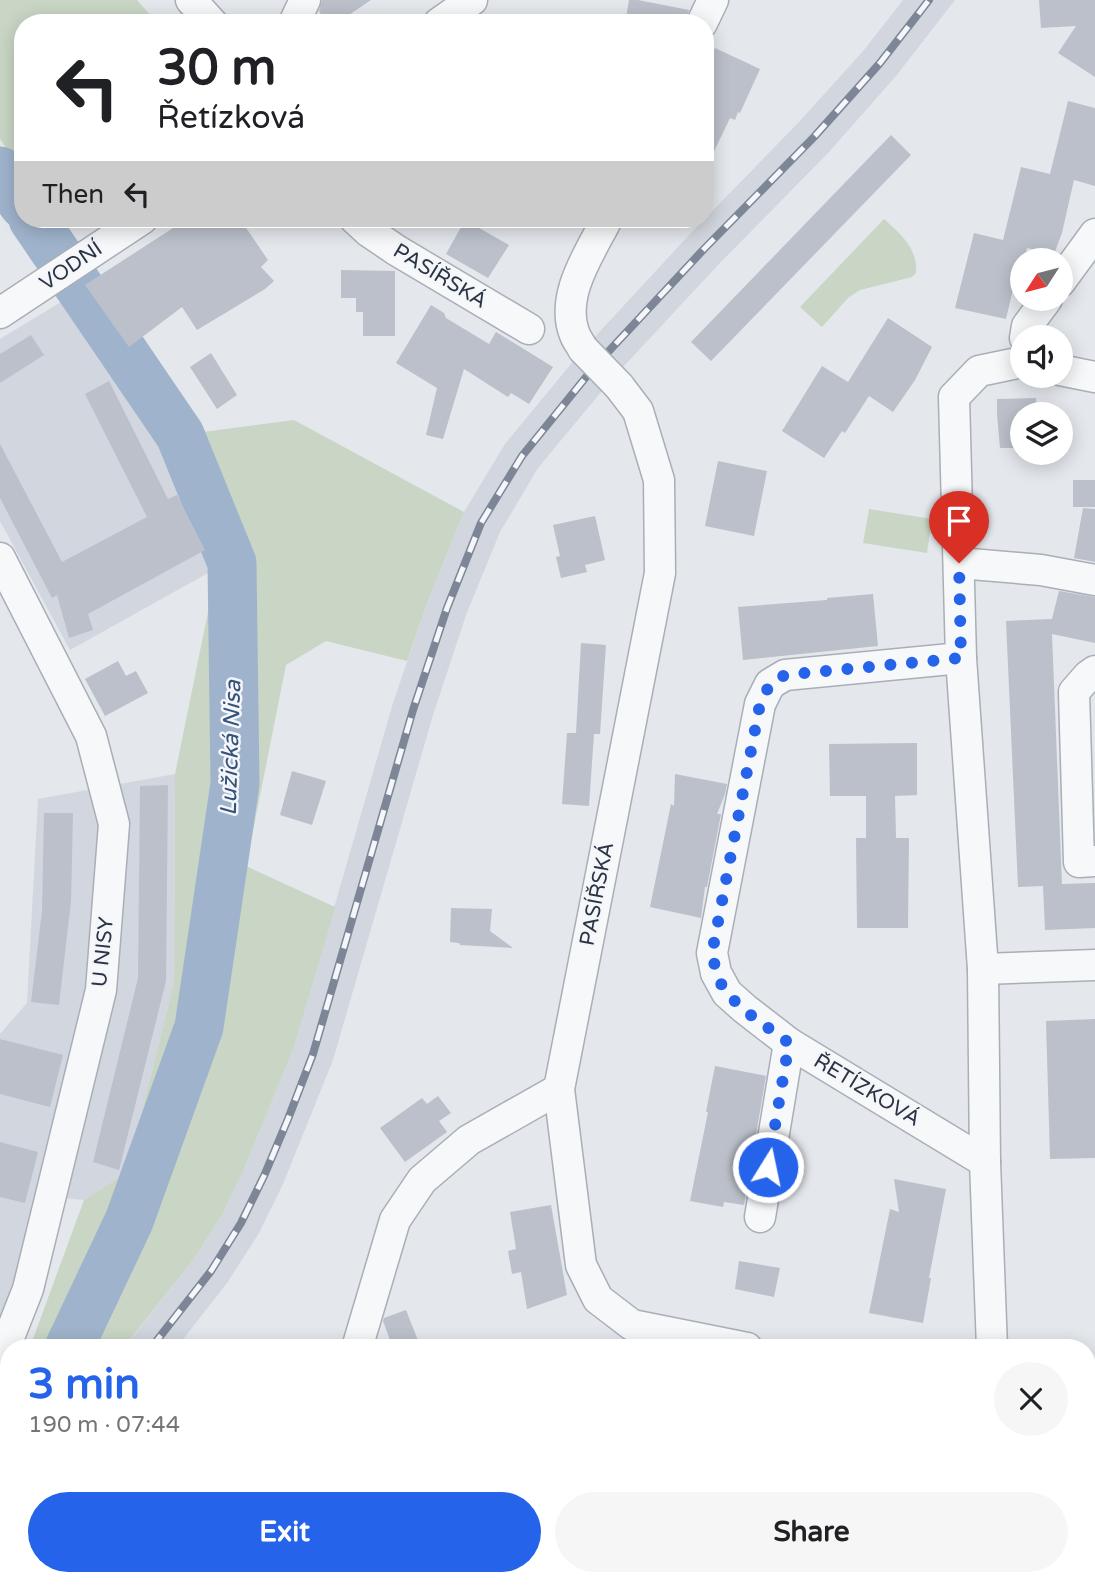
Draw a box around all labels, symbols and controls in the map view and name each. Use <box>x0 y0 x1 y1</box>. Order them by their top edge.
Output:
text: 30 m <box>157 39 276 98</box>
icon: left <box>42 42 133 133</box>
text: Řetízková <box>157 99 305 137</box>
icon: left <box>118 175 156 213</box>
text: Then <box>42 179 104 210</box>
street label: VODNÍ <box>35 236 107 296</box>
street label: PASÍŘSKÁ <box>389 238 491 314</box>
north arrow <box>1010 248 1073 312</box>
map controls <box>1010 248 1073 465</box>
button: sound <box>1010 325 1073 388</box>
button: layers <box>1010 402 1073 465</box>
pin <box>929 491 989 563</box>
icon: arrive <box>940 502 978 540</box>
water label: Lužická Nisa <box>215 679 247 816</box>
street label: PASÍŘSKÁ <box>575 840 619 948</box>
street label: U NISY <box>87 916 119 988</box>
street label: ŘETÍZKOVÁ <box>809 1048 925 1132</box>
position arrow <box>731 1130 805 1204</box>
text: 3 min <box>28 1359 140 1410</box>
button: close <box>994 1362 1068 1436</box>
text: 190 m · 07:44 <box>28 1411 180 1439</box>
button: Exit <box>28 1492 541 1572</box>
button: Share <box>555 1492 1068 1572</box>

